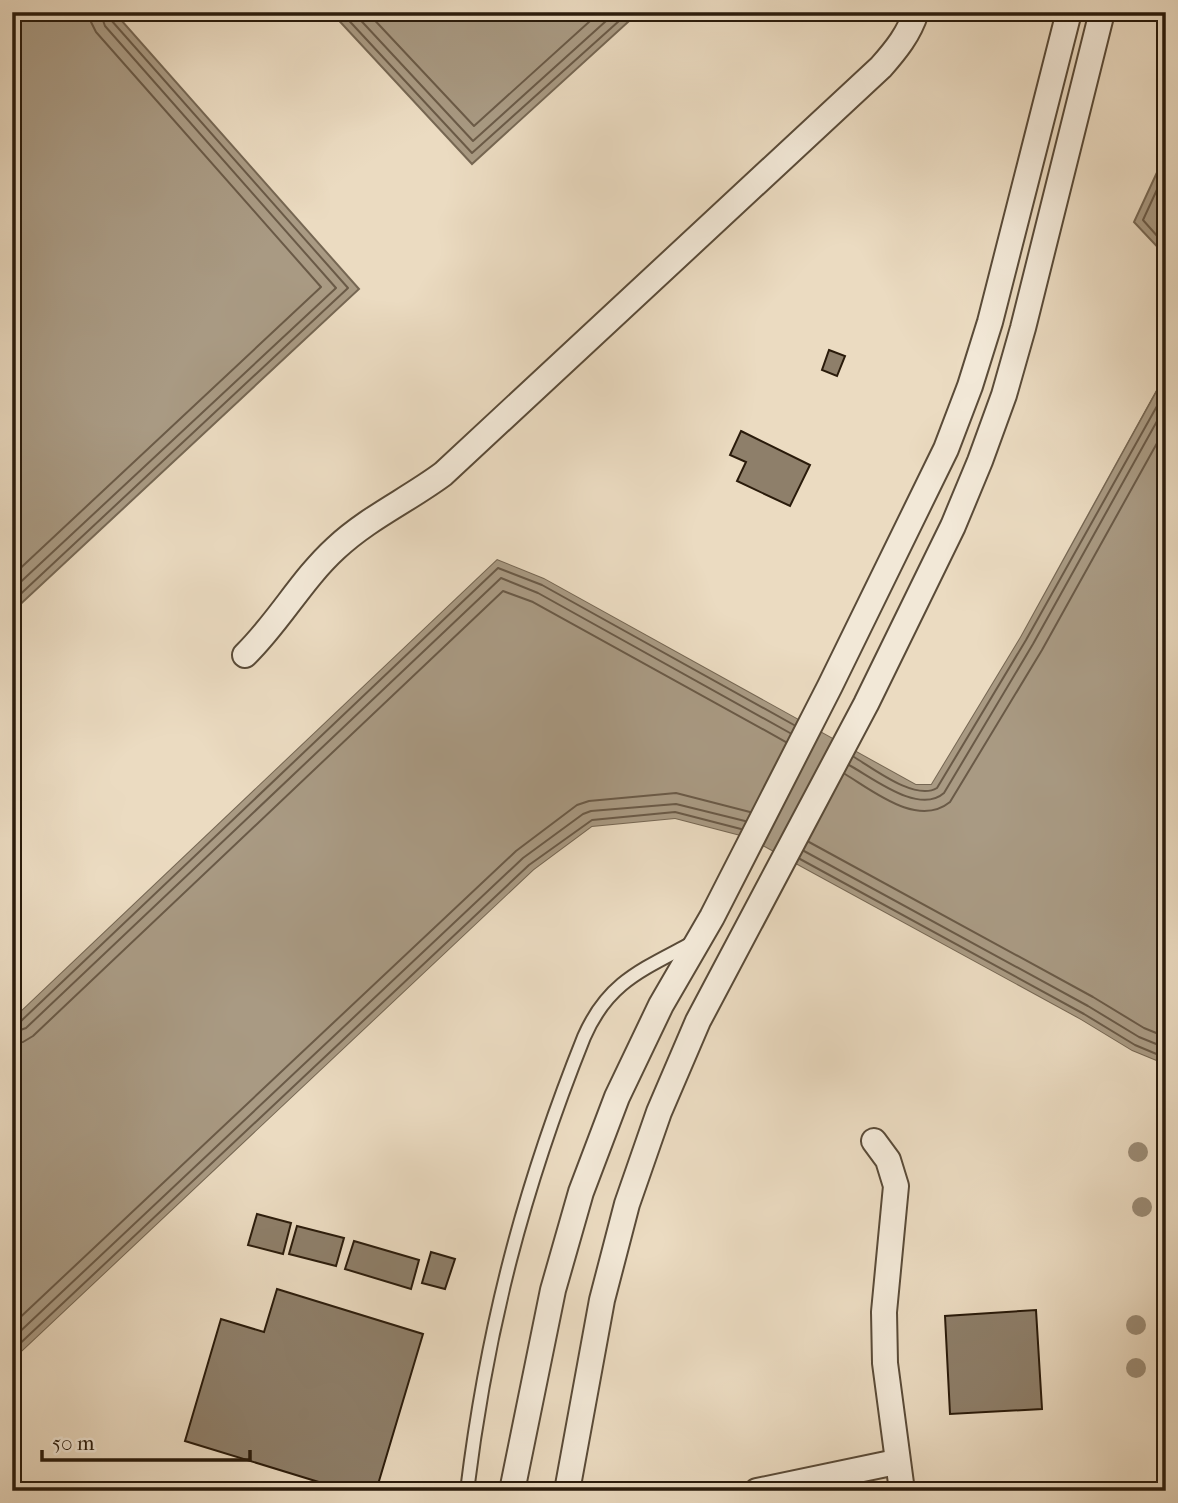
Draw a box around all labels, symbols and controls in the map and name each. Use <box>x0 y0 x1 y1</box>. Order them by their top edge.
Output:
scale bar <box>42 1419 250 1463</box>
text: 50 m <box>52 1431 95 1455</box>

